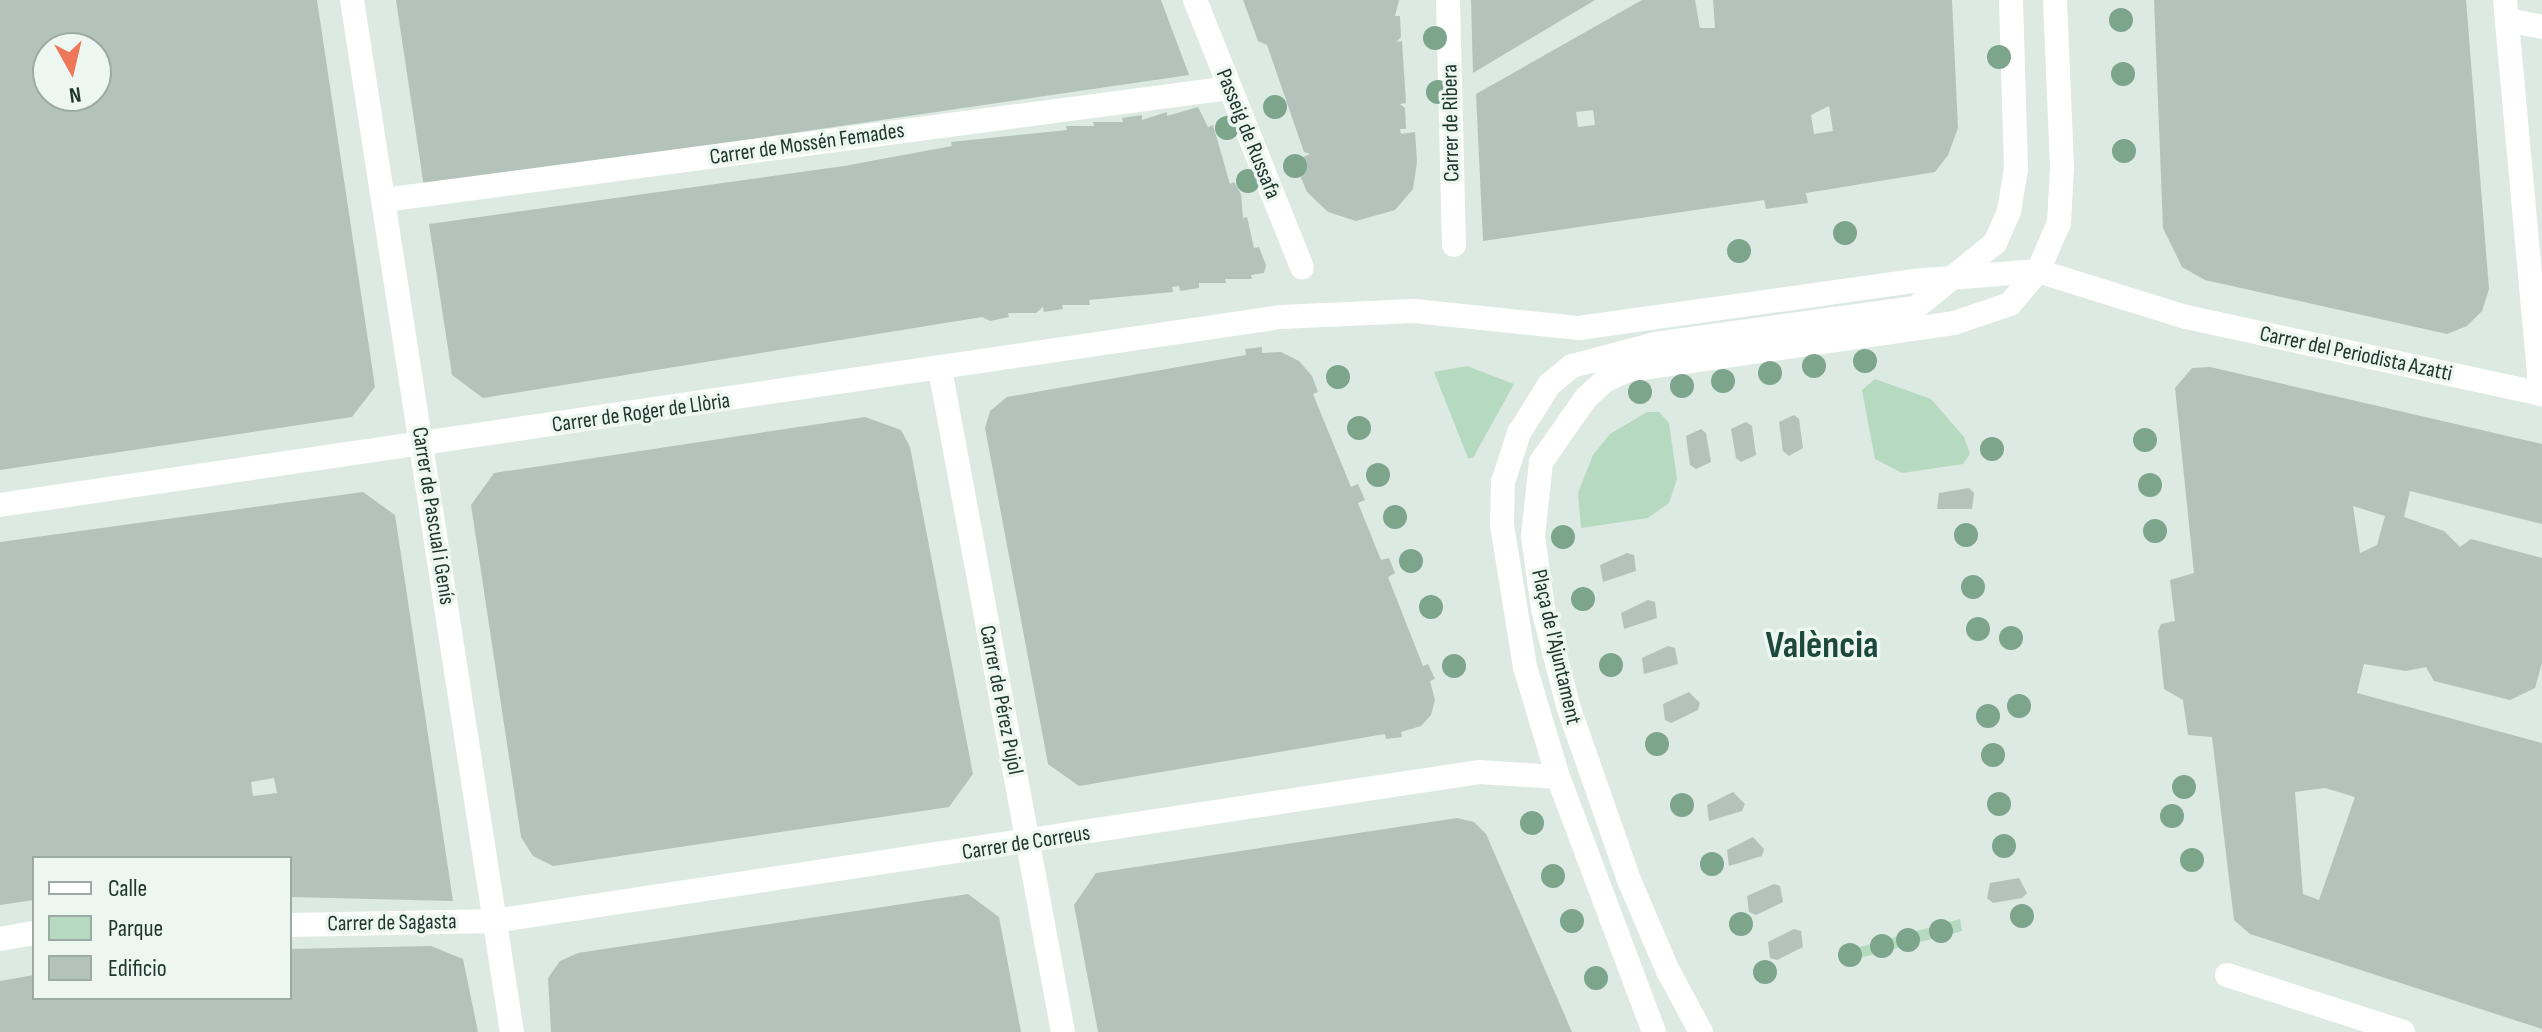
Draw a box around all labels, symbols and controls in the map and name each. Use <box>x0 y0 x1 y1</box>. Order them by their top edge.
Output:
north arrow <box>32 32 112 112</box>
street label: Carrer de Ribera <box>1437 64 1465 182</box>
street label: Passeig de Russafa <box>1210 65 1286 203</box>
text: N <box>67 80 83 108</box>
street label: Carrer de Mossén Femades <box>708 117 906 171</box>
street label: Carrer del Periodista Azatti <box>2257 321 2455 387</box>
street label: Carrer de Roger de Llòria <box>550 387 732 439</box>
street label: Carrer de Pascual i Genís <box>406 425 460 607</box>
street label: Plaça de l'Ajuntament <box>1525 567 1587 727</box>
street label: Carrer de Pérez Pujol <box>974 623 1028 777</box>
district label: València <box>1766 623 1878 669</box>
street label: Carrer de Correus <box>960 820 1092 866</box>
legend <box>32 856 292 1000</box>
text: Calle <box>108 874 147 903</box>
street label: Carrer de Sagasta <box>327 909 457 937</box>
text: Parque <box>108 914 163 943</box>
text: Edificio <box>108 954 167 983</box>

